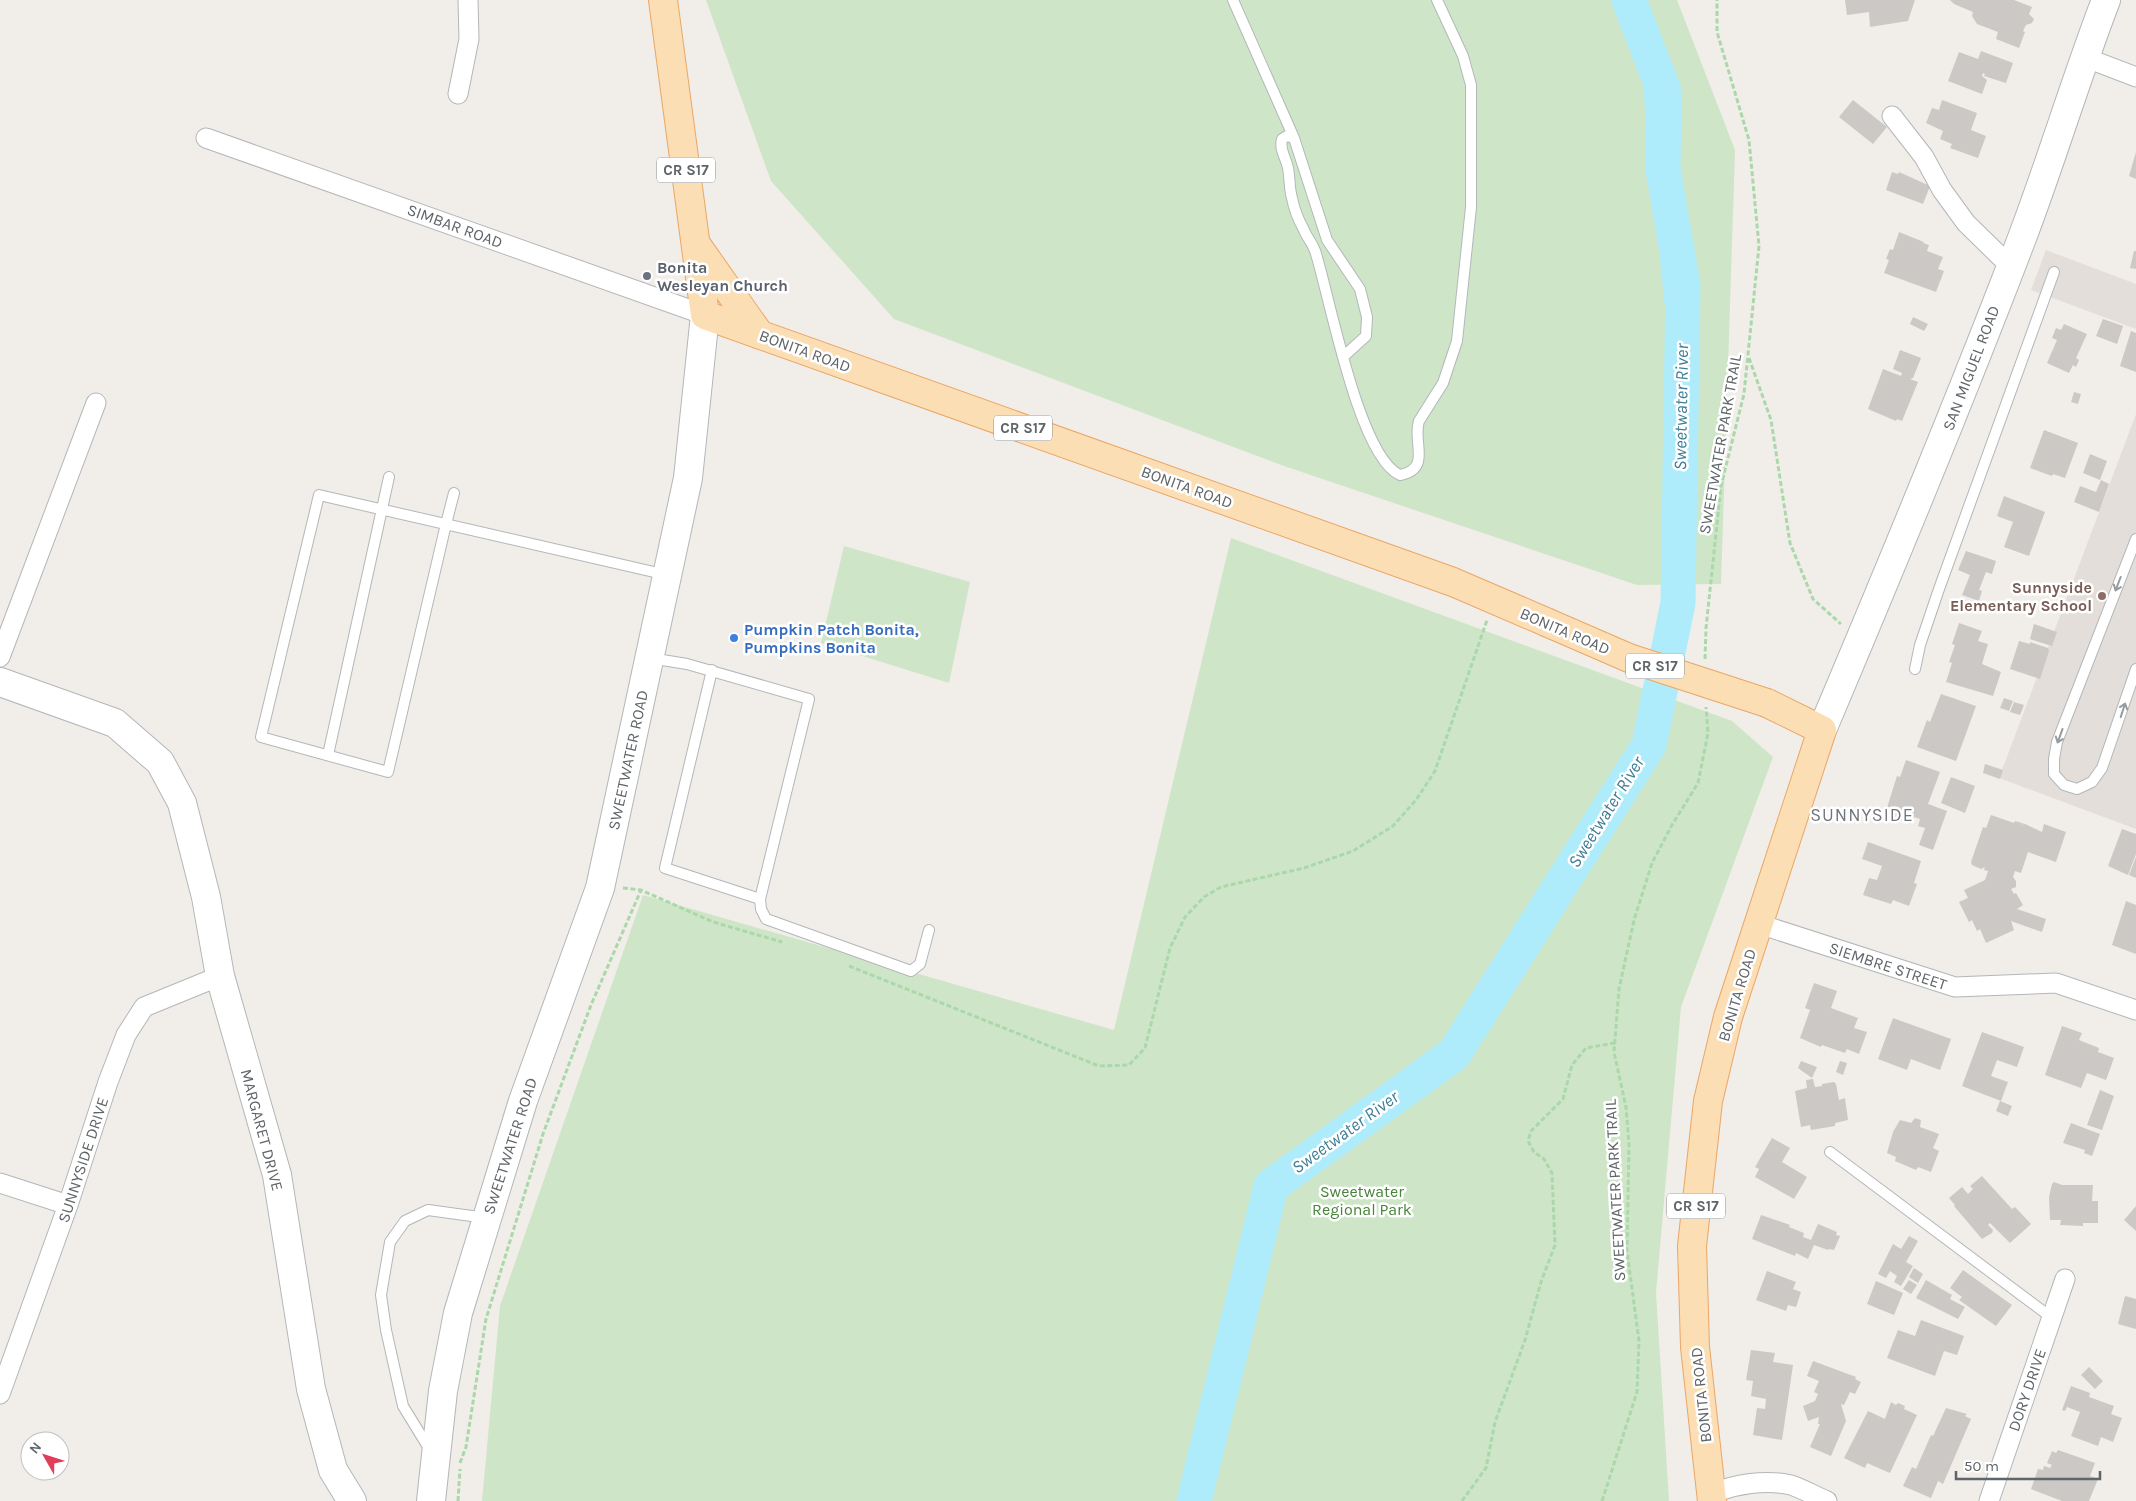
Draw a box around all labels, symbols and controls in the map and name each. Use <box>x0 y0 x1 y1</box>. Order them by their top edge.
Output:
road number: CR S17 <box>657 158 715 182</box>
street label: SIMBAR ROAD <box>405 200 505 252</box>
place label: Bonita Wesleyan Church <box>657 258 788 295</box>
marker: Bonita Wesleyan Church <box>641 270 653 282</box>
street label: SAN MIGUEL ROAD <box>1938 303 2004 433</box>
street label: BONITA ROAD <box>757 326 853 376</box>
water label: Sweetwater River <box>1669 343 1693 471</box>
street label: SWEETWATER PARK TRAIL <box>1695 352 1745 536</box>
road number: CR S17 <box>994 416 1052 440</box>
street label: BONITA ROAD <box>1139 462 1235 512</box>
one-way arrow <box>2113 576 2122 591</box>
place label: Sunnyside Elementary School <box>1950 578 2092 615</box>
marker: Sunnyside Elementary School <box>2096 590 2108 602</box>
street label: BONITA ROAD <box>1517 604 1613 658</box>
place label: Pumpkin Patch Bonita, Pumpkins Bonita <box>744 620 919 657</box>
marker: Pumpkin Patch Bonita, Pumpkins Bonita <box>728 632 740 644</box>
road number: CR S17 <box>1626 654 1684 678</box>
street label: SWEETWATER ROAD <box>604 688 652 832</box>
one-way arrow <box>2118 702 2128 718</box>
one-way arrow <box>2055 728 2064 743</box>
water label: Sweetwater River <box>1563 752 1649 872</box>
district label: SUNNYSIDE <box>1810 804 1914 826</box>
street label: SIEMBRE STREET <box>1827 938 1949 994</box>
street label: BONITA ROAD <box>1714 946 1760 1044</box>
street label: MARGARET DRIVE <box>237 1067 287 1193</box>
street label: SWEETWATER ROAD <box>479 1075 541 1217</box>
water label: Sweetwater River <box>1287 1085 1403 1178</box>
street label: SUNNYSIDE DRIVE <box>54 1095 112 1225</box>
street label: SWEETWATER PARK TRAIL <box>1601 1098 1629 1282</box>
park label: Sweetwater Regional Park <box>1312 1182 1412 1219</box>
road number: CR S17 <box>1667 1194 1725 1218</box>
street label: BONITA ROAD <box>1687 1346 1715 1444</box>
street label: DORY DRIVE <box>2004 1346 2050 1434</box>
north arrow <box>20 1431 70 1481</box>
text: N <box>26 1439 45 1457</box>
scale bar <box>1956 1448 2100 1480</box>
text: 50 m <box>1964 1457 1999 1475</box>

